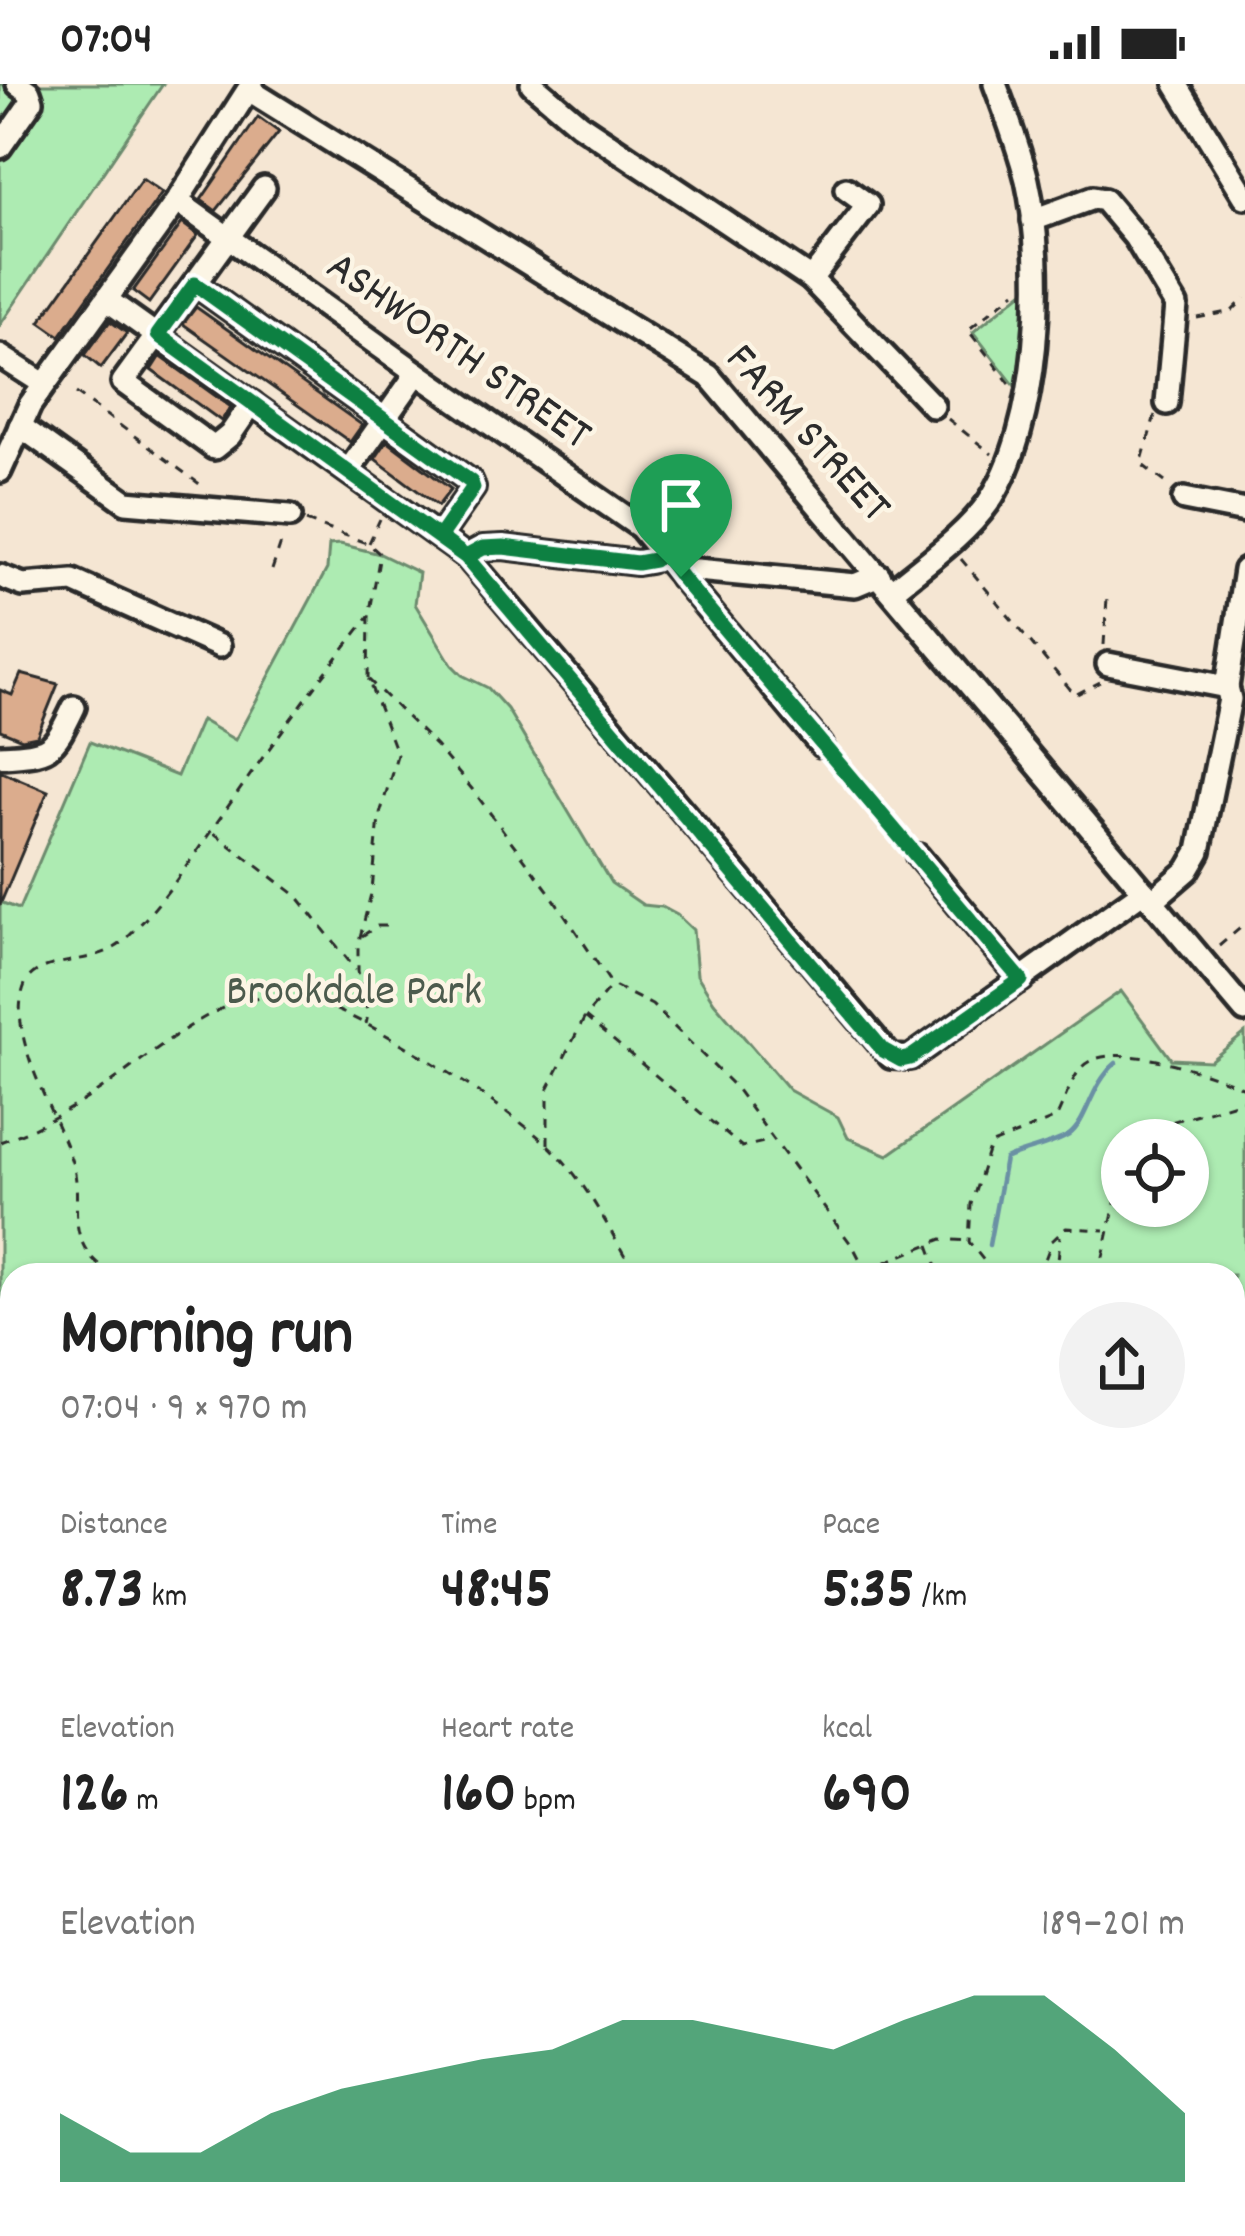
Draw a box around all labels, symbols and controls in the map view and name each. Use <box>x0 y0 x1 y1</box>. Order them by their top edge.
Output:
text: 07:04 <box>60 10 152 74</box>
street label: ASHWORTH STREET <box>311 238 603 468</box>
street label: FARM STREET <box>708 331 904 539</box>
pin <box>630 454 732 577</box>
icon: arrive <box>648 472 714 538</box>
park label: Brookdale Park <box>226 962 482 1026</box>
map controls <box>1101 1119 1209 1227</box>
button: locate <box>1101 1119 1209 1227</box>
text: Morning run <box>60 1291 353 1385</box>
button: share <box>1059 1302 1185 1428</box>
text: 07:04 · 9 × 970 m <box>60 1383 308 1438</box>
text: Distance <box>60 1503 168 1550</box>
text: Time <box>441 1503 497 1550</box>
text: Pace <box>822 1503 880 1550</box>
text: 8.73 <box>60 1550 144 1636</box>
text: 48:45 <box>441 1550 553 1636</box>
text: 5:35 <box>822 1550 914 1636</box>
text: km <box>144 1575 187 1622</box>
text: /km <box>914 1575 967 1622</box>
text: Elevation <box>60 1707 175 1754</box>
text: Heart rate <box>441 1707 574 1754</box>
text: kcal <box>822 1707 872 1754</box>
text: 126 <box>60 1754 129 1840</box>
text: 160 <box>441 1754 516 1840</box>
text: 690 <box>822 1754 912 1840</box>
text: m <box>129 1779 159 1826</box>
text: bpm <box>516 1779 576 1826</box>
text: Elevation <box>60 1899 196 1954</box>
text: 189–201 m <box>1041 1899 1185 1954</box>

